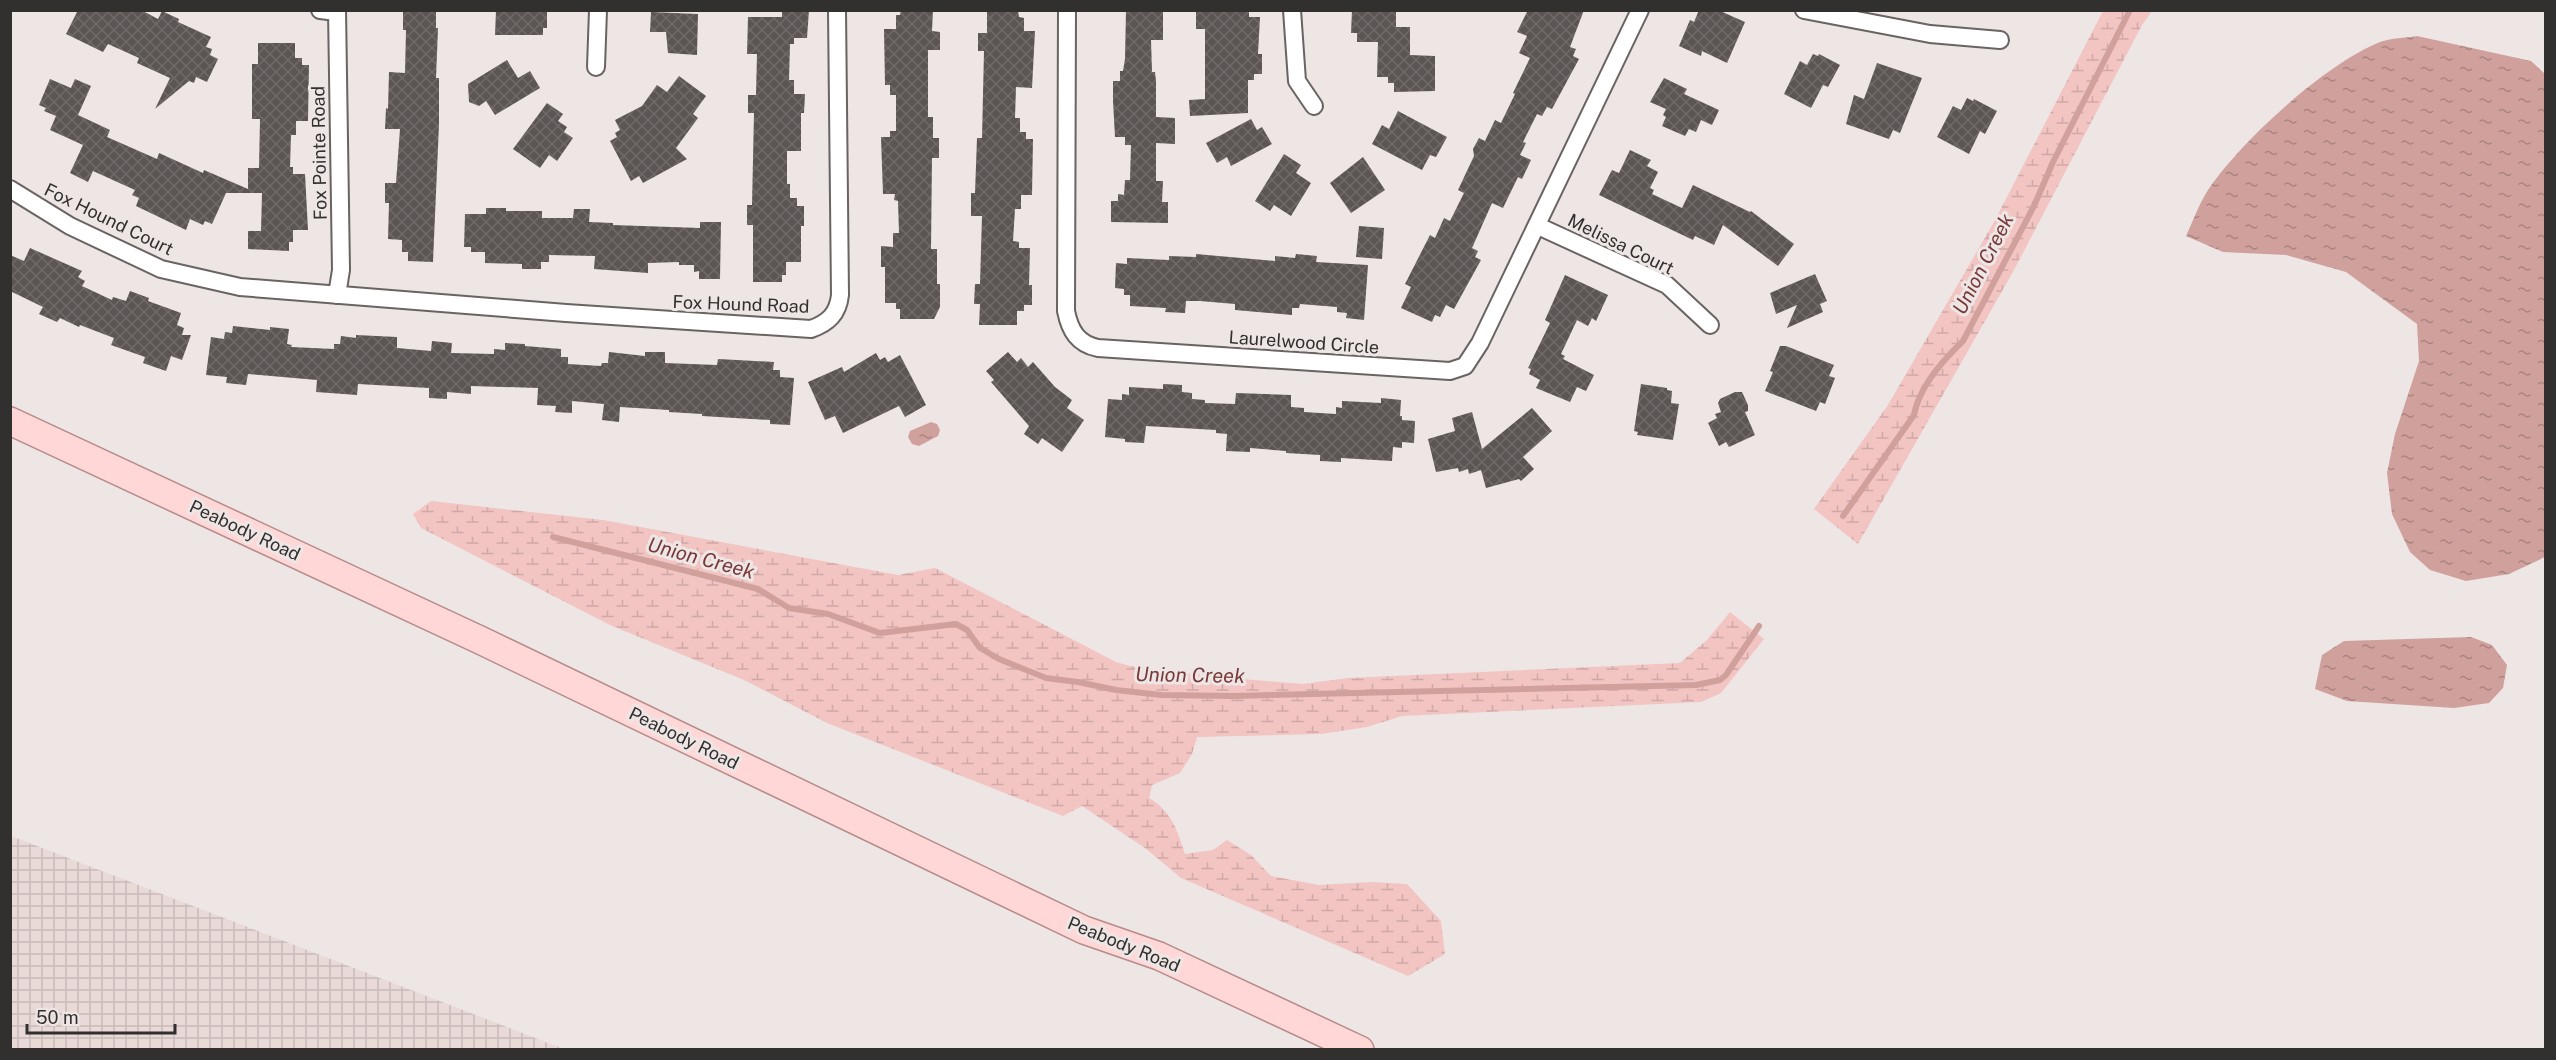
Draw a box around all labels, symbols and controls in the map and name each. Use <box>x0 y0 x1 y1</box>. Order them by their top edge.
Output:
street label: Fox Pointe Road <box>307 86 331 220</box>
street label: Fox Hound Court <box>41 179 177 259</box>
street label: Melissa Court <box>1565 209 1677 279</box>
water label: Union Creek <box>1947 210 2019 318</box>
street label: Fox Hound Road <box>672 291 810 317</box>
street label: Laurelwood Circle <box>1228 326 1380 358</box>
street label: Peabody Road <box>186 495 304 565</box>
water label: Union Creek <box>645 532 757 584</box>
water label: Union Creek <box>1135 662 1245 688</box>
street label: Peabody Road <box>626 702 742 774</box>
street label: Peabody Road <box>1065 912 1183 976</box>
scale bar <box>27 997 176 1035</box>
text: 50 m <box>36 1007 79 1028</box>

